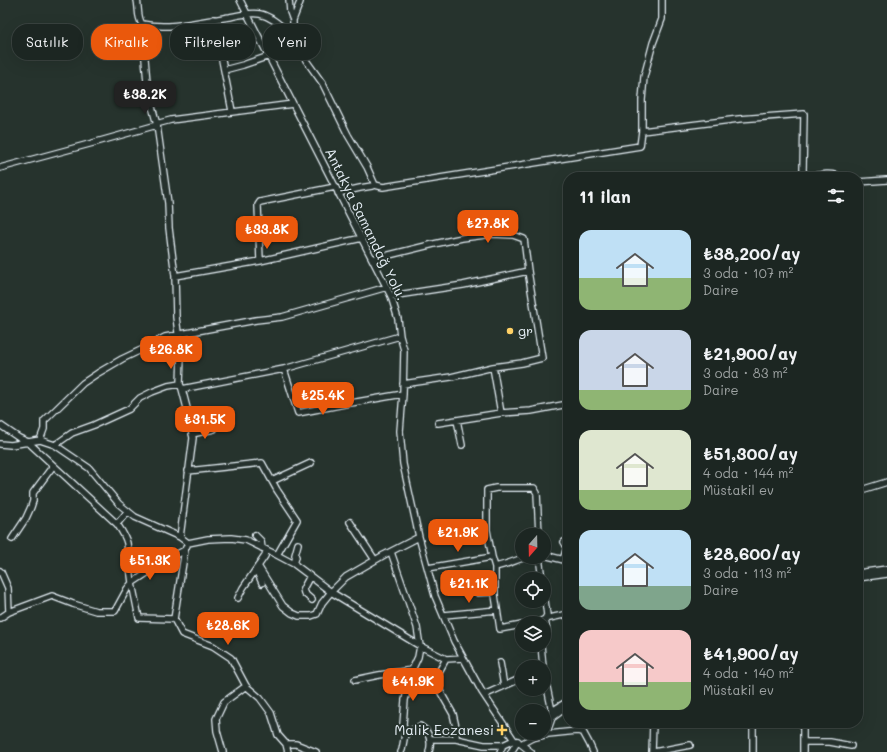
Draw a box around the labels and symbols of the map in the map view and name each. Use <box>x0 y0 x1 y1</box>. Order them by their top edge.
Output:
pin: ₺38.2K <box>112 81 178 115</box>
street label: Antakya Samandağ Yolu. <box>321 144 412 303</box>
pin: ₺27.8K <box>455 210 521 244</box>
pin: ₺33.8K <box>234 216 300 250</box>
place label: gr <box>518 321 533 340</box>
marker: gr <box>505 326 515 336</box>
pin: ₺26.8K <box>138 336 204 370</box>
pin: ₺25.4K <box>290 382 356 416</box>
pin: ₺31.5K <box>172 406 238 440</box>
pin: ₺21.9K <box>425 519 491 553</box>
north arrow <box>515 528 551 564</box>
pin: ₺51.3K <box>117 547 183 581</box>
pin: ₺21.1K <box>436 570 502 604</box>
pin: ₺28.6K <box>195 612 261 646</box>
pin: ₺41.9K <box>380 668 446 702</box>
place label: Malik Eczanesi <box>394 720 494 739</box>
marker: Malik Eczanesi <box>497 725 507 735</box>

